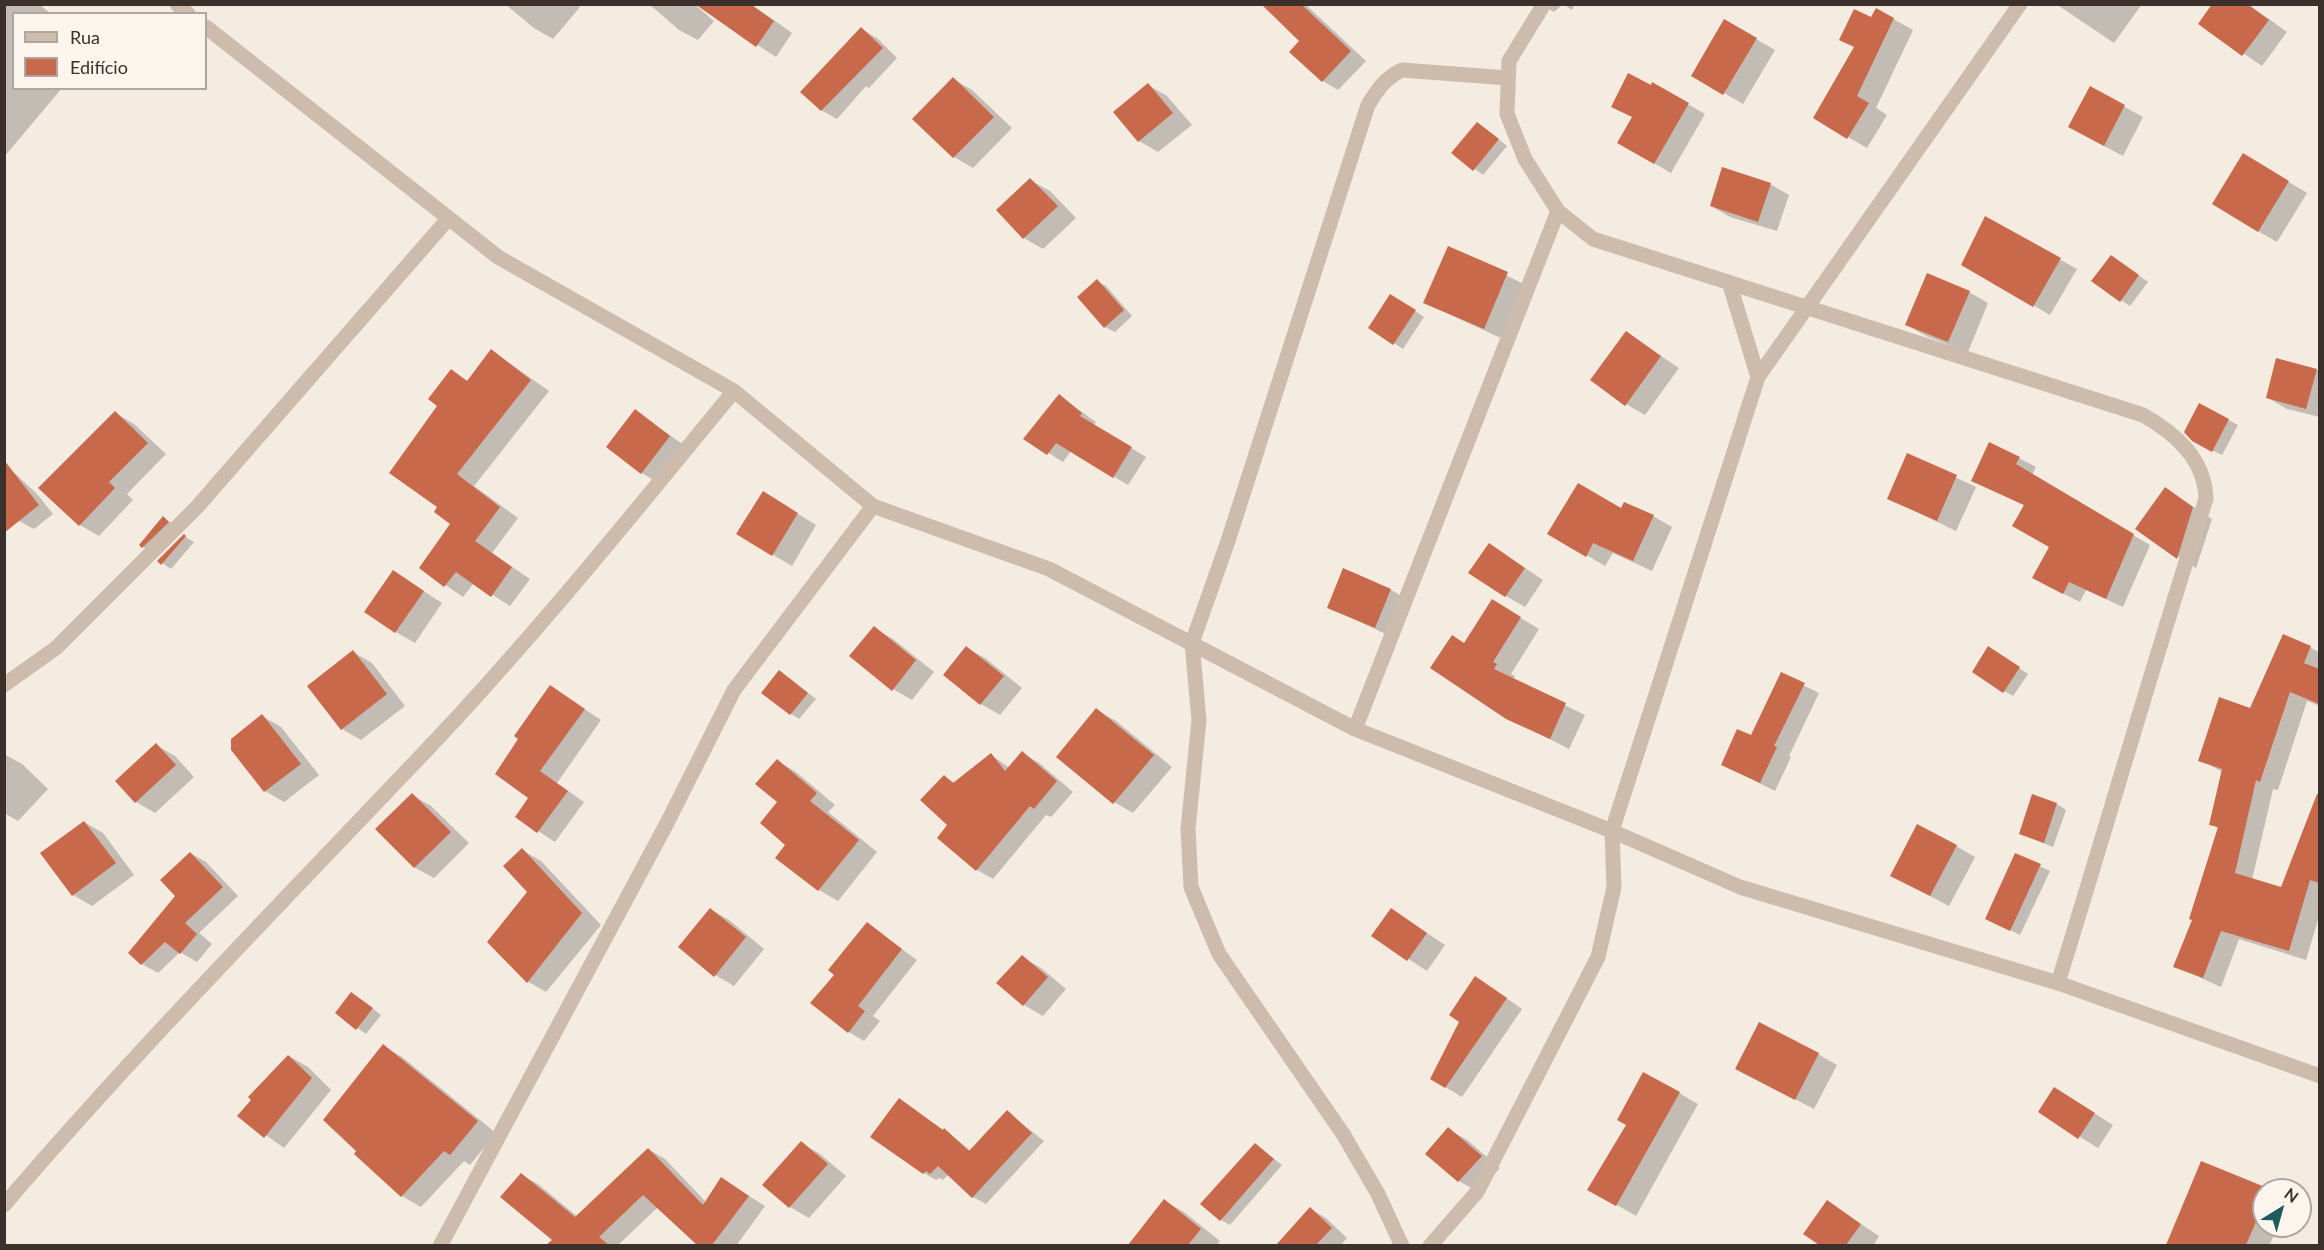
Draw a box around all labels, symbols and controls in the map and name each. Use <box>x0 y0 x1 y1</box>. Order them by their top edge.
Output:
legend <box>12 12 207 90</box>
text: Rua <box>70 26 100 48</box>
text: Edifício <box>70 56 128 78</box>
north arrow <box>2252 1178 2312 1238</box>
text: N <box>2281 1184 2303 1206</box>

